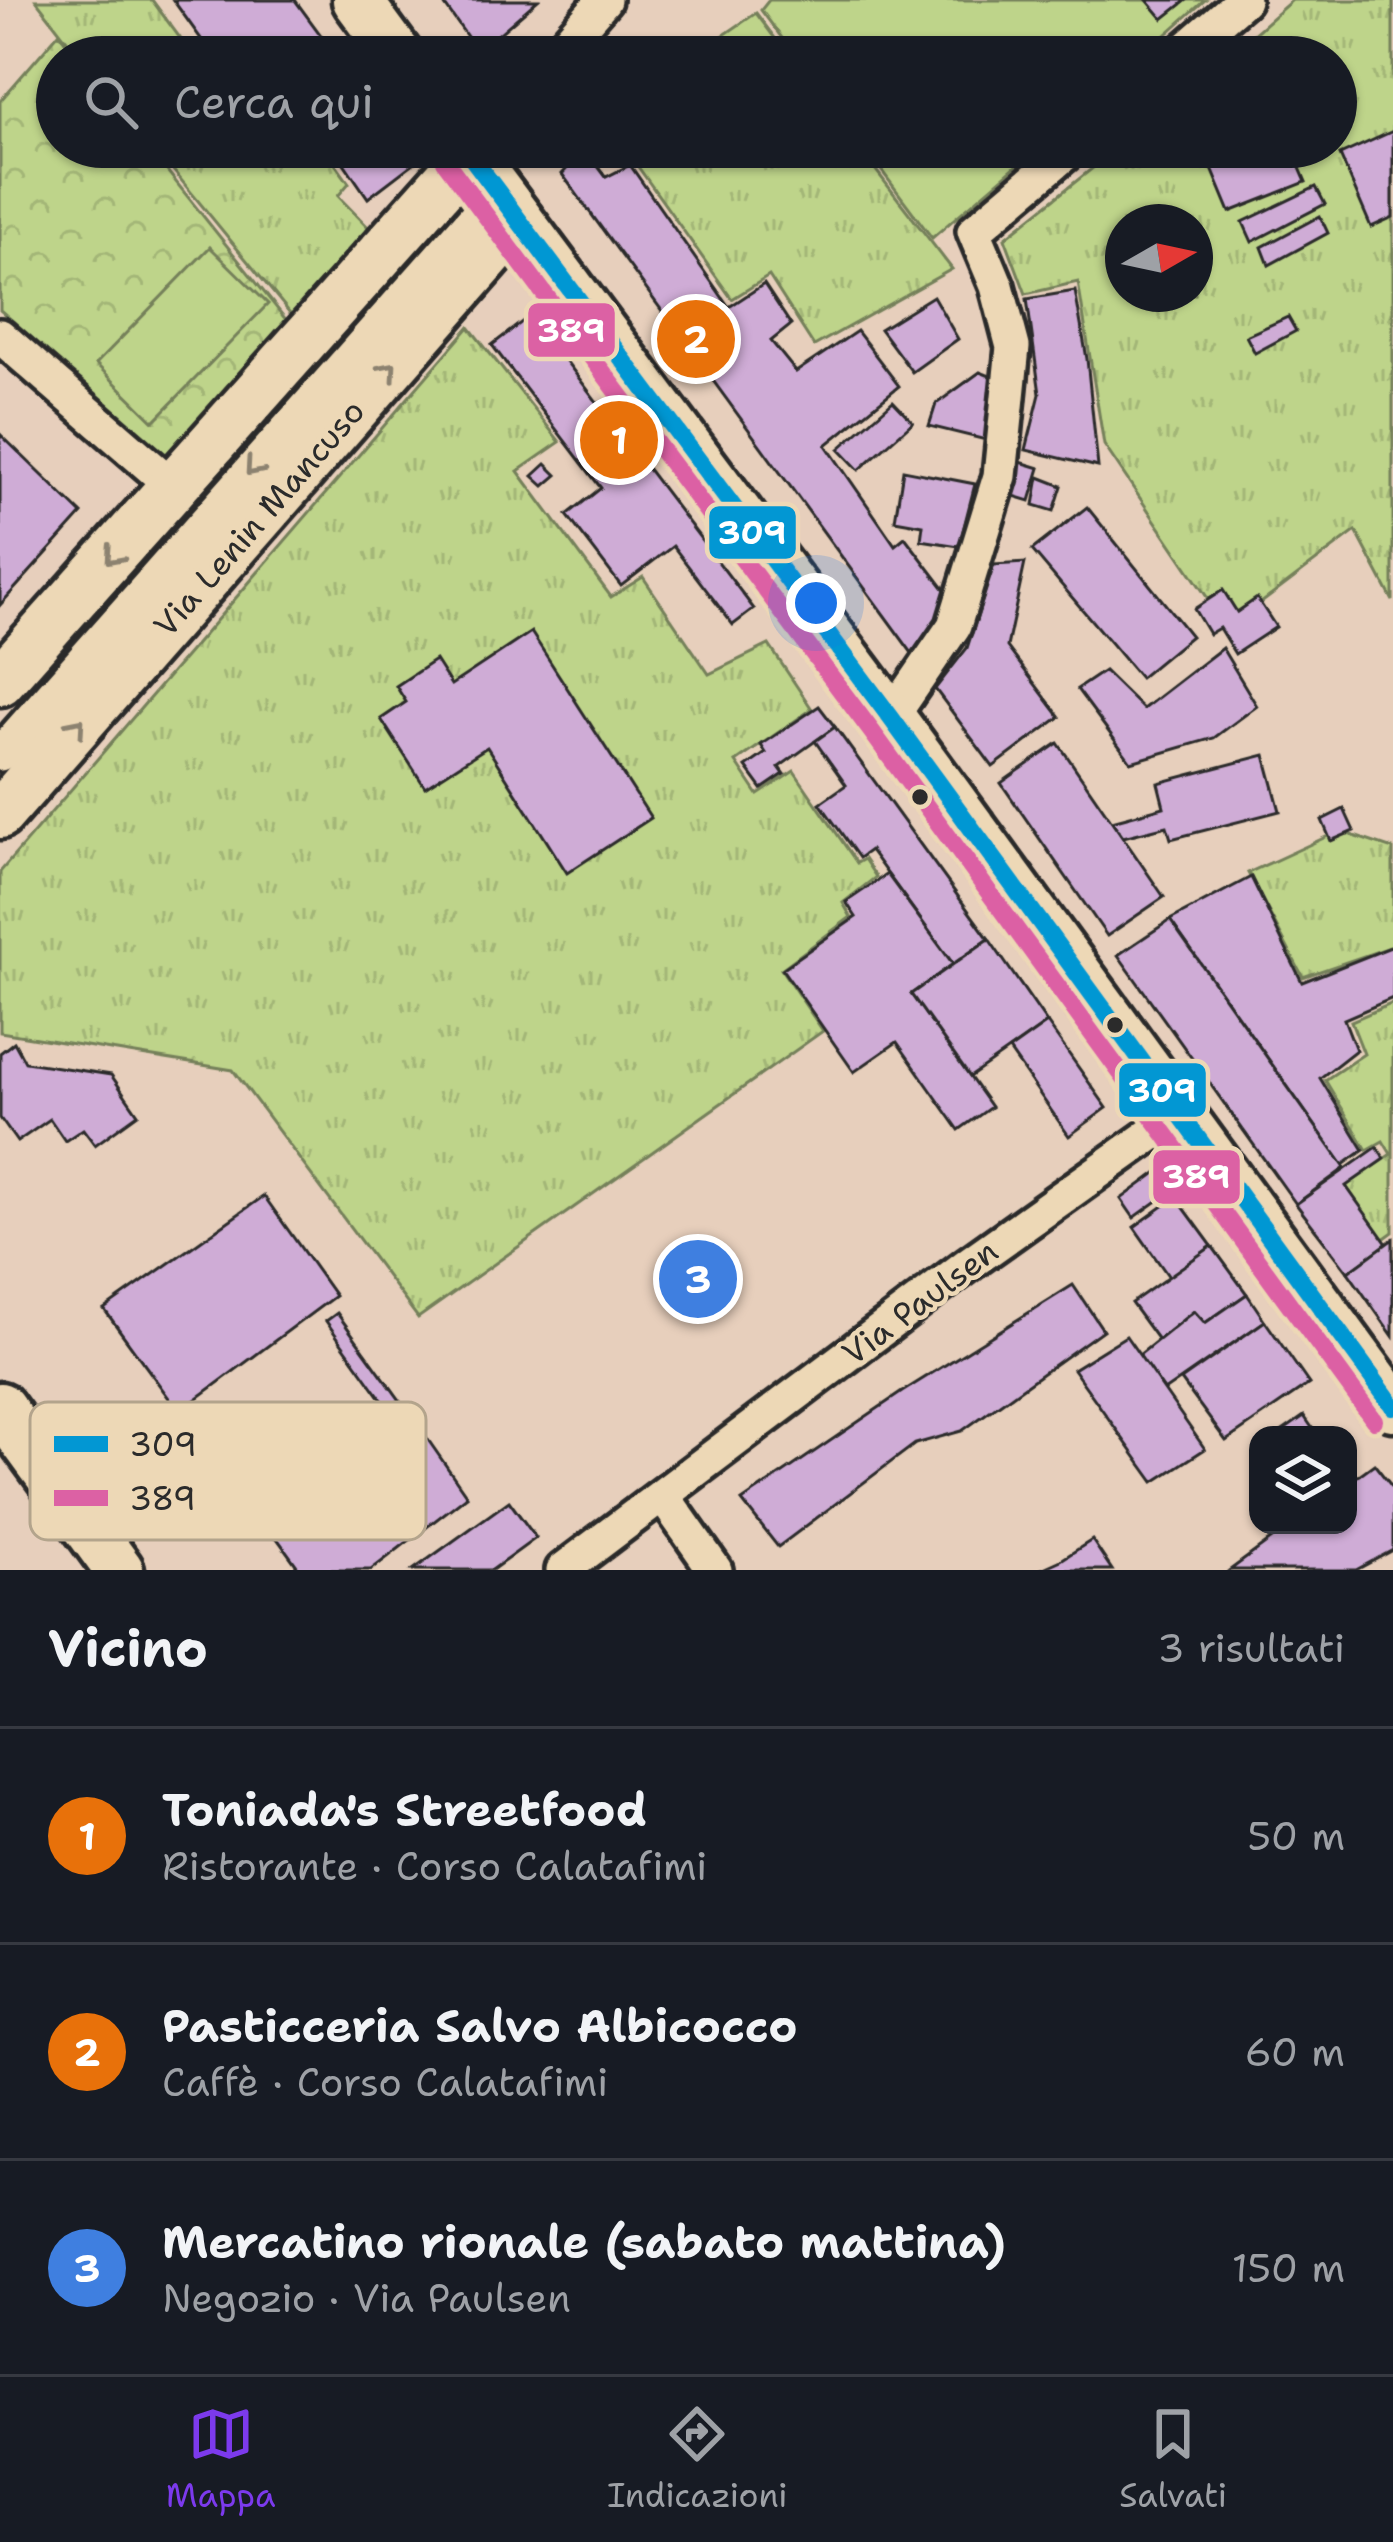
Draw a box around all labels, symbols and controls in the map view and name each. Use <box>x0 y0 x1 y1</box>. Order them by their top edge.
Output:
search box <box>36 36 1357 168</box>
icon: search <box>78 69 144 135</box>
text: Cerca qui <box>174 72 374 132</box>
north arrow <box>1105 204 1213 312</box>
pin: 2 <box>657 294 735 384</box>
line badge: 389 <box>526 301 617 359</box>
text: 389 <box>537 308 605 353</box>
one-way arrow <box>375 362 396 383</box>
street label: Via Lenin Mancuso <box>143 390 375 646</box>
pin: 1 <box>580 395 658 485</box>
one-way arrow <box>246 454 267 476</box>
line badge: 309 <box>707 504 798 561</box>
text: 309 <box>718 510 786 555</box>
one-way arrow <box>106 542 127 563</box>
your location <box>786 573 846 633</box>
one-way arrow <box>63 719 84 740</box>
unlabelled marker <box>909 786 931 808</box>
unlabelled marker <box>1104 1014 1126 1036</box>
line badge: 309 <box>1117 1061 1208 1119</box>
text: 309 <box>1128 1068 1196 1113</box>
line badge: 389 <box>1151 1148 1242 1206</box>
text: 389 <box>1162 1154 1230 1199</box>
street label: Via Paulsen <box>833 1229 1007 1375</box>
pin: 3 <box>659 1234 737 1324</box>
legend <box>30 1402 426 1540</box>
text: 309 <box>129 1422 197 1467</box>
map controls <box>1249 1426 1357 1534</box>
button: layers <box>1249 1426 1357 1534</box>
text: 389 <box>129 1476 196 1521</box>
text: Vicino <box>48 1614 208 1682</box>
text: 3 risultati <box>1157 1622 1345 1674</box>
text: Toniada's Streetfood <box>162 1780 647 1840</box>
text: 1 <box>78 1810 96 1862</box>
text: 50 m <box>1247 1810 1345 1862</box>
text: Ristorante · Corso Calatafimi <box>162 1840 707 1892</box>
text: Pasticceria Salvo Albicocco <box>162 1996 798 2056</box>
text: 2 <box>73 2026 101 2078</box>
text: 60 m <box>1245 2026 1345 2078</box>
text: Caffè · Corso Calatafimi <box>162 2056 608 2108</box>
text: Mercatino rionale (sabato mattina) <box>162 2212 1006 2272</box>
text: 3 <box>73 2242 101 2294</box>
text: 150 m <box>1232 2242 1345 2294</box>
text: Negozio · Via Paulsen <box>162 2272 571 2324</box>
tab: Mappa <box>166 2401 276 2518</box>
tab: Indicazioni <box>607 2401 788 2518</box>
tab: Salvati <box>1119 2401 1227 2518</box>

